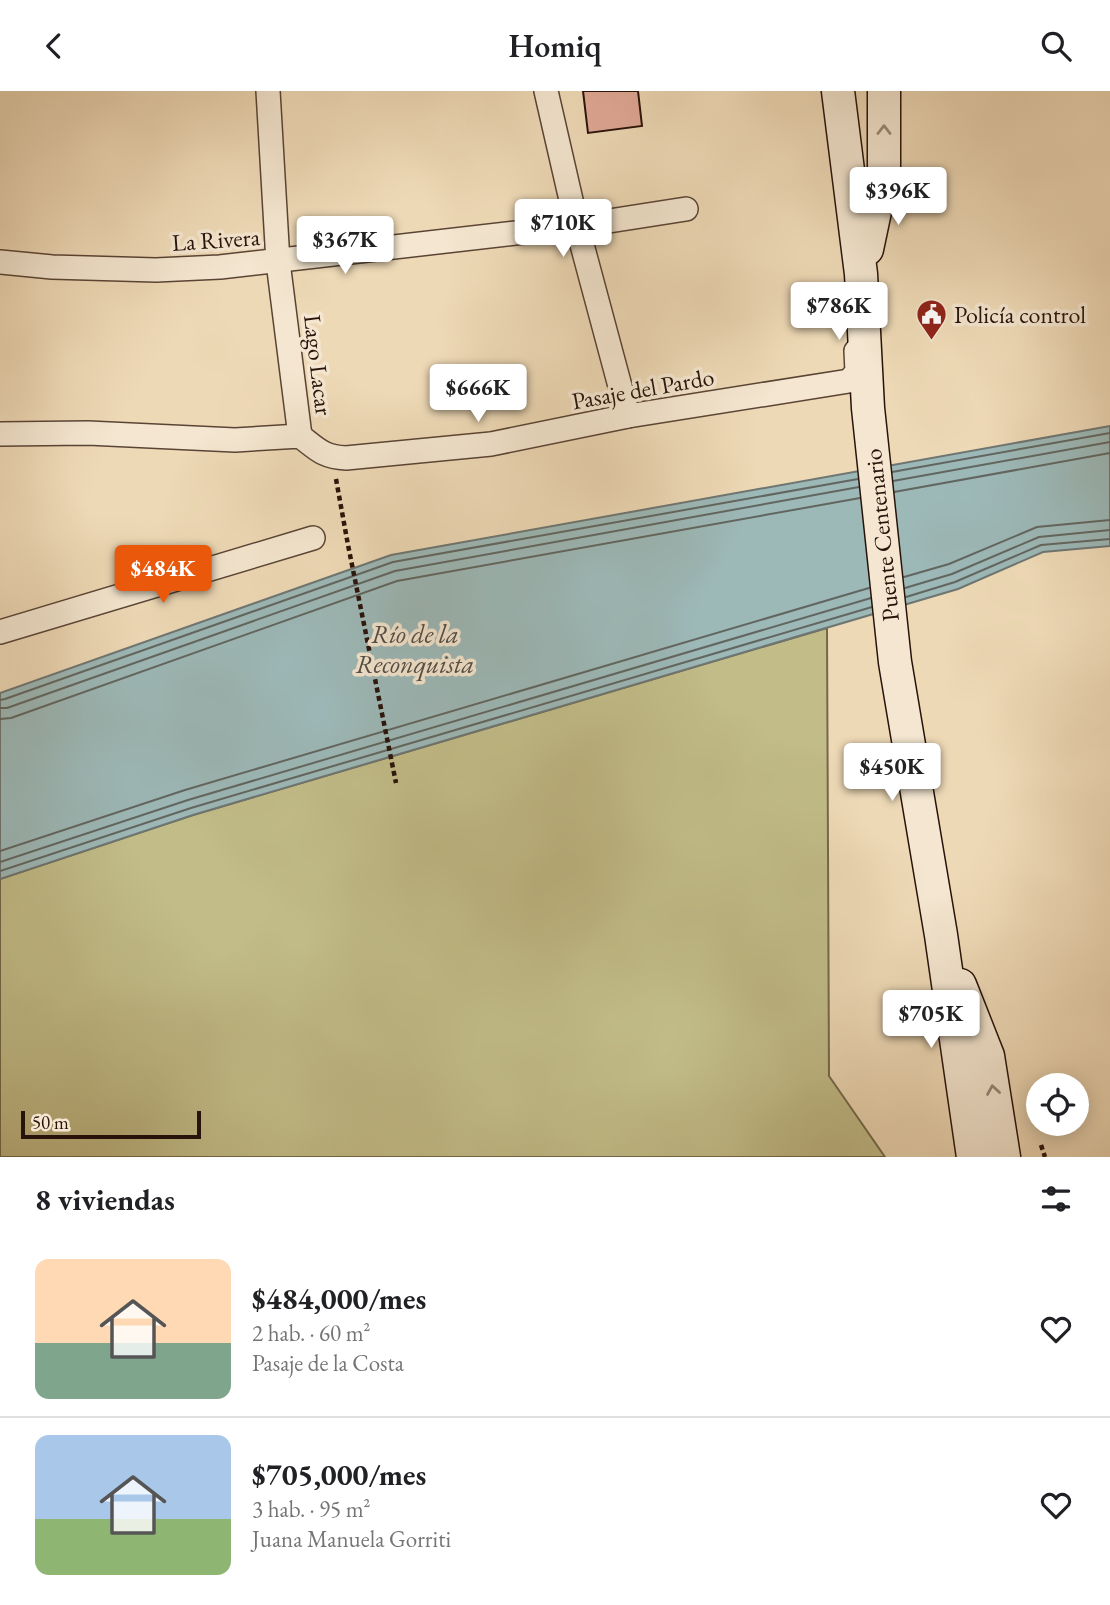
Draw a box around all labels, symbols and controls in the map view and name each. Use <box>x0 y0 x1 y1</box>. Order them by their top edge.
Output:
text: Homiq <box>508 25 602 67</box>
icon: back <box>35 27 73 65</box>
icon: search <box>1037 27 1075 65</box>
one-way arrow <box>876 124 892 135</box>
pin: $396K <box>849 167 947 227</box>
text: $396K <box>866 175 930 205</box>
pin: $710K <box>514 199 612 259</box>
text: $710K <box>531 207 595 237</box>
pin: $367K <box>296 216 394 276</box>
street label: La Rivera <box>171 221 261 258</box>
text: $367K <box>313 224 377 254</box>
pin: $786K <box>790 282 888 342</box>
text: $786K <box>807 290 871 320</box>
public building icon: Policía control <box>914 298 948 342</box>
place label: Policía control <box>954 299 1086 330</box>
street label: Lago Lacar <box>297 313 340 417</box>
street label: Pasaje del Pardo <box>569 361 717 416</box>
pin: $666K <box>429 365 527 424</box>
text: $666K <box>446 372 510 402</box>
street label: Puente Centenario <box>857 447 906 623</box>
pin: $484K <box>114 545 212 605</box>
text: $484K <box>131 553 195 583</box>
water label: Río de la Reconquista <box>356 617 474 682</box>
pin: $450K <box>843 743 941 803</box>
text: $450K <box>860 751 924 781</box>
pin: $705K <box>882 991 980 1050</box>
text: $705K <box>899 998 963 1028</box>
map controls <box>1026 1073 1089 1136</box>
button: locate <box>1026 1073 1089 1136</box>
one-way arrow <box>986 1084 1001 1096</box>
scale bar <box>21 1108 201 1140</box>
text: 50 m <box>32 1110 69 1135</box>
text: 8 viviendas <box>35 1180 175 1219</box>
icon: filters <box>1037 1180 1075 1218</box>
text: $484,000/mes <box>252 1279 426 1318</box>
icon: home <box>91 1287 175 1371</box>
icon: heart <box>1037 1310 1075 1348</box>
text: 2 hab. · 60 m² <box>252 1318 371 1348</box>
text: Pasaje de la Costa <box>252 1348 404 1378</box>
text: $705,000/mes <box>252 1455 426 1494</box>
icon: home <box>91 1463 175 1547</box>
icon: heart <box>1037 1486 1075 1524</box>
text: 3 hab. · 95 m² <box>252 1494 371 1524</box>
text: Juana Manuela Gorriti <box>252 1524 451 1554</box>

